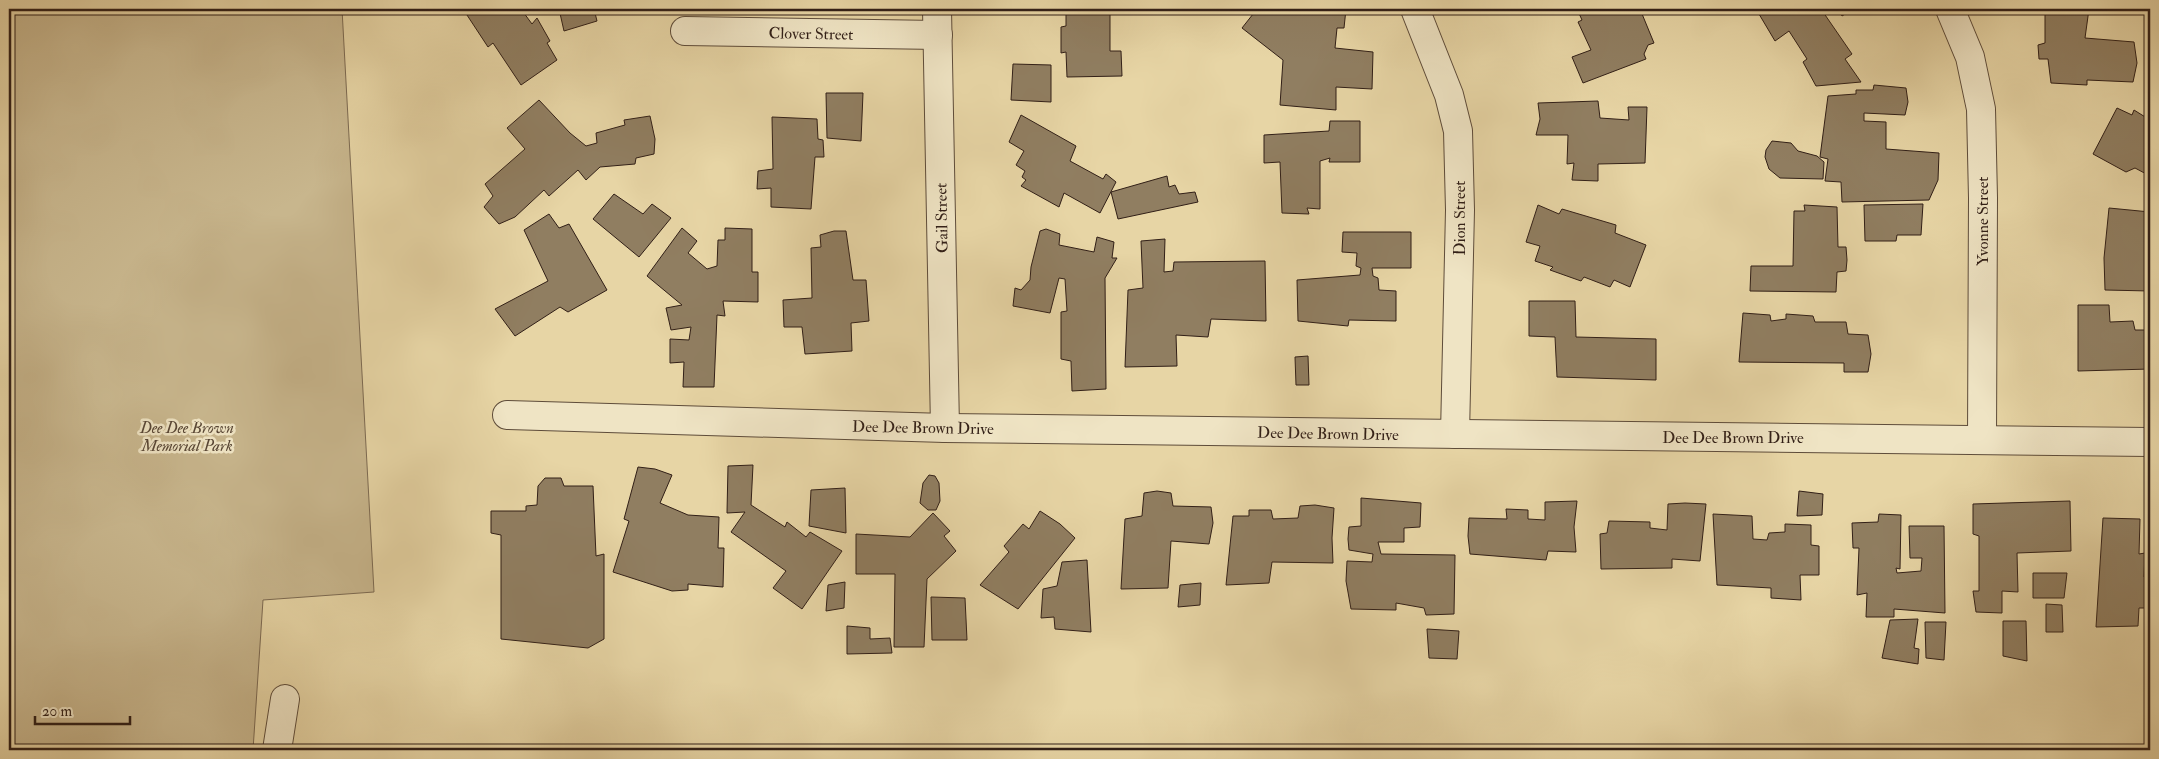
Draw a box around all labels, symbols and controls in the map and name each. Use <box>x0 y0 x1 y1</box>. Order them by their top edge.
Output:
street label: Clover Street <box>768 23 853 45</box>
street label: Yvonne Street <box>1973 176 1993 266</box>
street label: Dion Street <box>1450 180 1470 256</box>
street label: Gail Street <box>931 183 953 253</box>
street label: Dee Dee Brown Drive <box>852 417 994 439</box>
park label: Dee Dee Brown Memorial Park <box>139 418 234 456</box>
street label: Dee Dee Brown Drive <box>1257 423 1399 445</box>
street label: Dee Dee Brown Drive <box>1662 428 1804 448</box>
scale bar <box>35 694 130 726</box>
text: 20 m <box>42 702 72 721</box>

